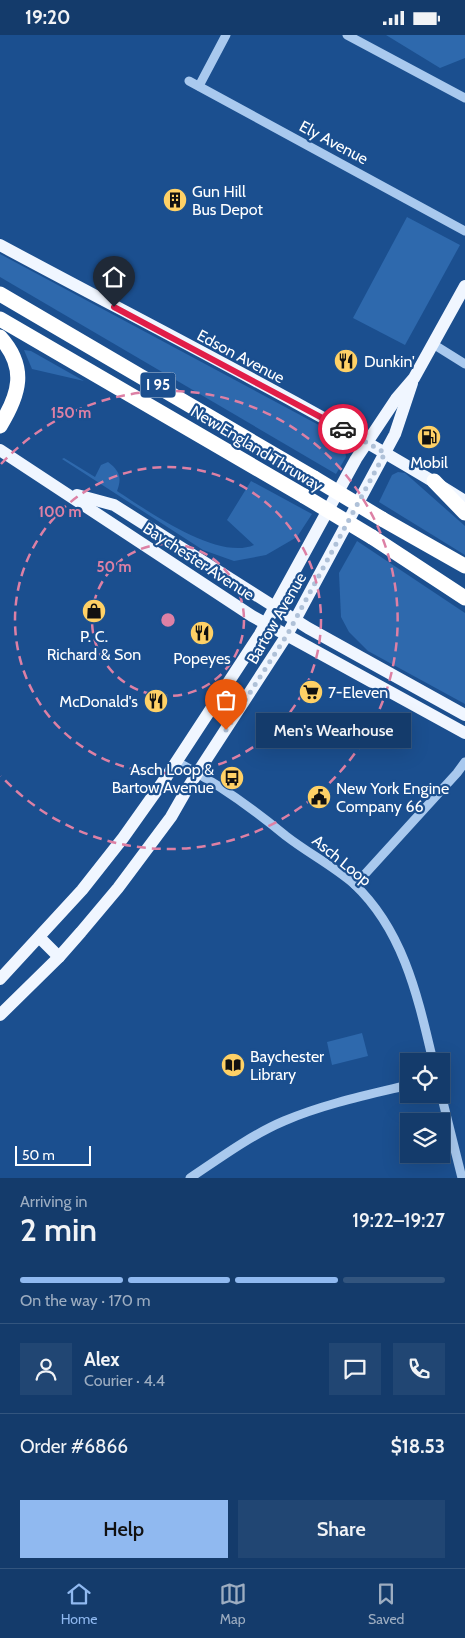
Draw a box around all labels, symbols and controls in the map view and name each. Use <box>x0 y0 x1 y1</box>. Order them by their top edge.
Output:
text: 19:20 <box>25 6 70 29</box>
street label: Ely Avenue <box>296 116 371 168</box>
place label: Gun Hill Bus Depot <box>192 182 263 219</box>
building icon: Gun Hill Bus Depot <box>162 187 188 213</box>
pin <box>93 256 135 307</box>
icon: home <box>100 263 128 291</box>
street label: Edson Avenue <box>194 325 288 387</box>
restaurant icon: Dunkin' <box>333 348 359 374</box>
place label: Dunkin' <box>364 352 415 371</box>
road number: I 95 <box>140 373 176 397</box>
street label: New England Thruway <box>187 402 326 495</box>
text: 150 m <box>51 404 91 422</box>
courier <box>318 404 368 454</box>
icon: car <box>329 415 357 443</box>
fuel station icon: Mobil <box>416 424 442 450</box>
place label: Mobil <box>410 453 448 472</box>
text: 100 m <box>38 503 82 521</box>
street label: Baychester Avenue <box>140 518 258 604</box>
text: 50 m <box>96 558 132 576</box>
street label: Bartow Avenue <box>243 569 310 667</box>
shop icon: P. C. Richard & Son <box>81 598 107 624</box>
centre of rings <box>159 611 177 629</box>
restaurant icon: Popeyes <box>189 620 215 646</box>
place label: P. C. Richard & Son <box>47 627 141 664</box>
place label: Popeyes <box>173 649 231 668</box>
pin <box>205 679 247 730</box>
supermarket icon: 7-Eleven <box>298 679 324 705</box>
place label: 7-Eleven <box>328 683 388 702</box>
icon: bag <box>212 686 240 714</box>
restaurant icon: McDonald's <box>143 688 169 714</box>
place label: McDonald's <box>59 692 138 711</box>
callout: Men's Wearhouse <box>256 713 411 747</box>
text: Men's Wearhouse <box>273 721 394 740</box>
place label: Asch Loop & Bartow Avenue <box>112 760 214 797</box>
bus stop icon: Asch Loop & Bartow Avenue <box>219 765 245 791</box>
place label: New York Engine Company 66 <box>336 779 449 816</box>
public building icon: New York Engine Company 66 <box>306 784 332 810</box>
street label: Asch Loop <box>308 831 375 890</box>
place label: Baychester Library <box>250 1047 325 1084</box>
library icon: Baychester Library <box>220 1052 246 1078</box>
map controls <box>400 1053 450 1163</box>
button: locate <box>400 1053 450 1103</box>
button: layers <box>400 1113 450 1163</box>
scale bar <box>15 1143 91 1166</box>
text: 50 m <box>22 1146 55 1164</box>
text: Arriving in <box>20 1192 87 1211</box>
text: 19:22–19:27 <box>352 1209 445 1232</box>
text: 2 min <box>20 1210 97 1249</box>
text: On the way · 170 m <box>20 1291 151 1310</box>
button: person <box>20 1343 72 1395</box>
button: chat <box>329 1343 381 1395</box>
button: phone <box>393 1343 445 1395</box>
text: Alex <box>84 1348 120 1371</box>
text: Courier · 4.4 <box>84 1371 165 1390</box>
text: Order #6866 <box>20 1435 128 1458</box>
text: $18.53 <box>391 1435 445 1458</box>
button: Help <box>20 1500 228 1558</box>
button: Share <box>238 1500 445 1558</box>
tab: Home <box>61 1580 97 1628</box>
tab: Map <box>219 1580 247 1628</box>
tab: Saved <box>368 1580 404 1628</box>

